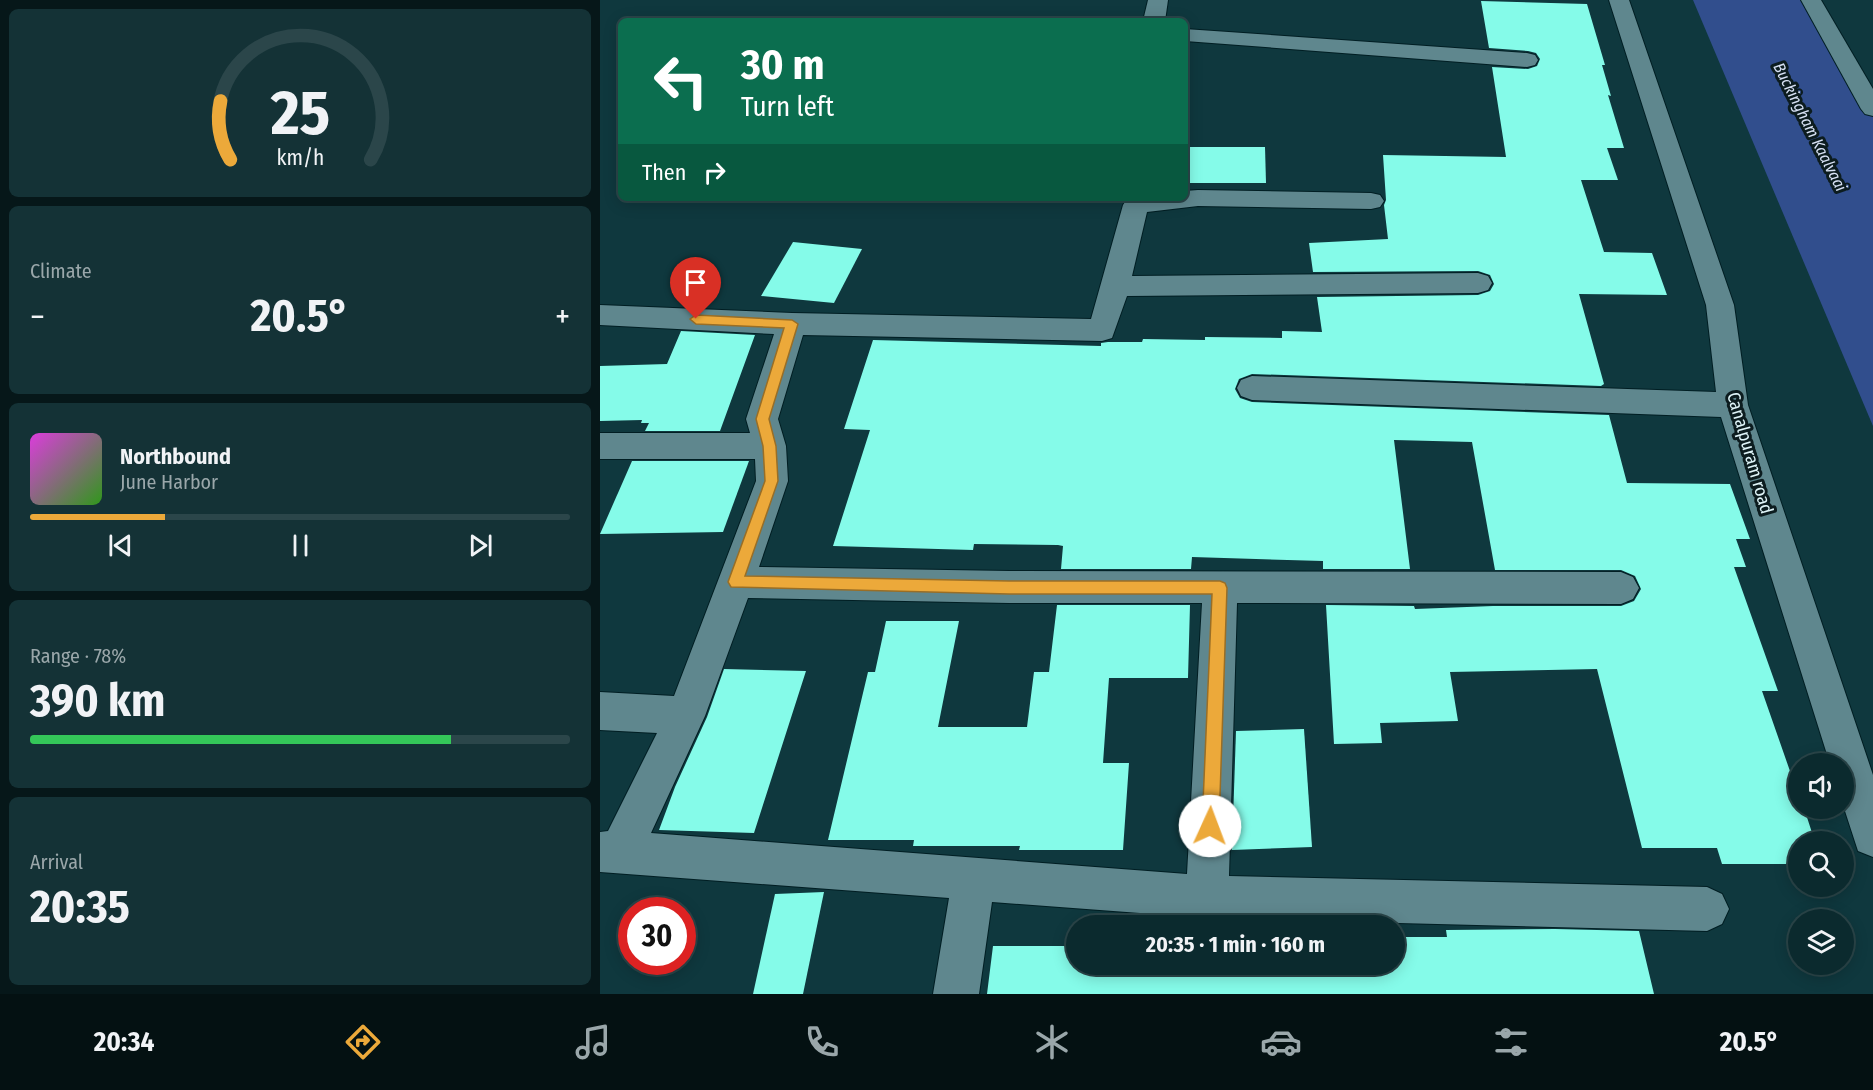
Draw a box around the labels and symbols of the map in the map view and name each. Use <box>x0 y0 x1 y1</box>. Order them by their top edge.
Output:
water label: Buckingham Kaalvaai <box>1769 60 1851 194</box>
pin <box>670 257 721 319</box>
street label: Canalpuram road <box>1722 389 1778 517</box>
position arrow <box>1178 794 1242 858</box>
speed limit sign: 30 <box>618 897 696 975</box>

